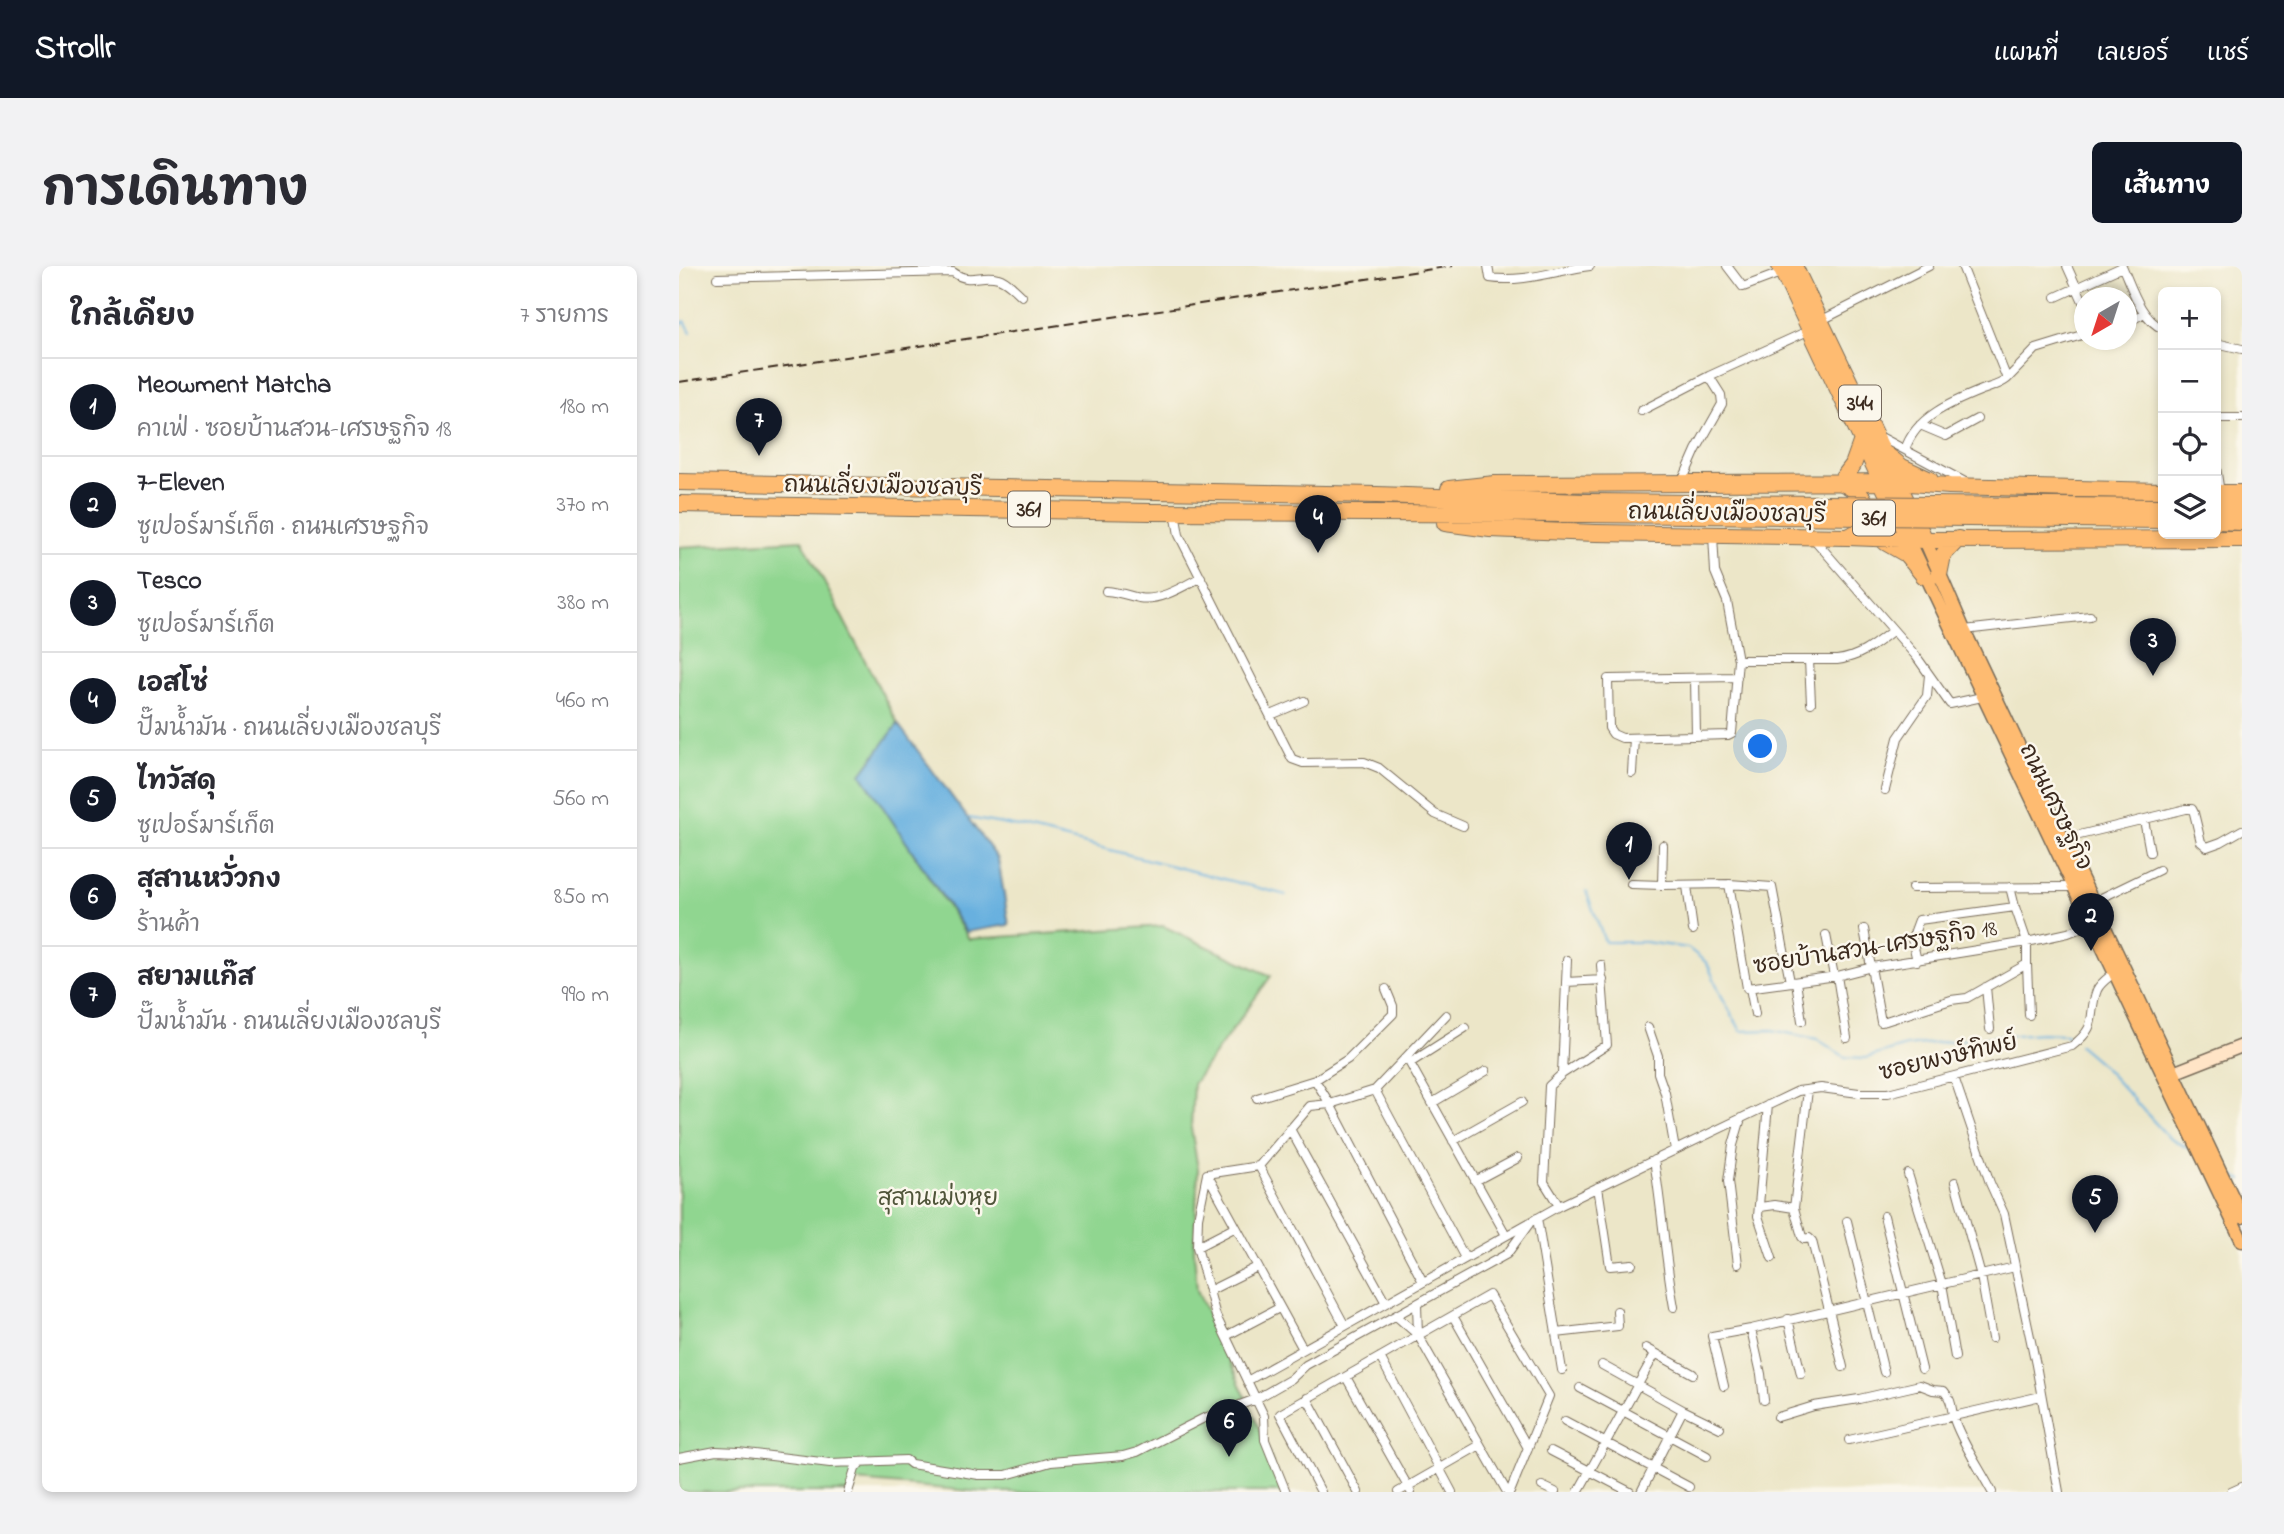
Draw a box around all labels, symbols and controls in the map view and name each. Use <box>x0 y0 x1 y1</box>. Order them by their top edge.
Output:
text: Strollr <box>35 25 115 73</box>
text: แผนที่ <box>1994 37 2059 72</box>
text: เลเยอร์ <box>2097 37 2169 72</box>
text: แชร์ <box>2207 37 2249 72</box>
button: เส้นทาง <box>2092 142 2242 223</box>
text: การเดินทาง <box>42 156 308 228</box>
north arrow <box>2074 287 2137 350</box>
map controls <box>2158 287 2221 539</box>
button: + <box>2158 287 2221 350</box>
text: ใกล้เคียง <box>70 296 195 340</box>
text: 7 รายการ <box>520 300 609 333</box>
button: − <box>2158 350 2221 413</box>
text: Meowment Matcha <box>137 367 331 405</box>
road number: 344 <box>1839 386 1881 420</box>
text: 1 <box>89 391 97 424</box>
text: 180 m <box>560 391 609 424</box>
pin: 7 <box>736 398 782 456</box>
button: locate <box>2158 413 2221 476</box>
text: คาเฟ่ · ซอยบ้านสวน-เศรษฐกิจ 18 <box>137 414 452 447</box>
street label: ถนนเลี่ยงเมืองชลบุรี <box>783 461 983 506</box>
text: 7-Eleven <box>137 465 225 503</box>
button: layers <box>2158 476 2221 539</box>
street label: ถนนเลี่ยงเมืองชลบุรี <box>1627 488 1827 533</box>
text: 2 <box>87 489 99 522</box>
text: 370 m <box>556 489 609 522</box>
road number: 361 <box>1008 492 1050 526</box>
pin: 4 <box>1295 495 1341 553</box>
road number: 361 <box>1853 500 1895 536</box>
text: ซูเปอร์มาร์เก็ต · ถนนเศรษฐกิจ <box>137 512 429 545</box>
text: Tesco <box>137 563 202 601</box>
text: 3 <box>88 587 98 620</box>
text: 380 m <box>557 587 609 620</box>
text: ซูเปอร์มาร์เก็ต <box>137 610 275 643</box>
pin: 3 <box>2130 618 2176 676</box>
text: เอสโซ่ <box>137 666 208 704</box>
text: 4 <box>88 685 98 718</box>
text: 460 m <box>556 685 609 718</box>
text: ปั๊มน้ำมัน · ถนนเลี่ยงเมืองชลบุรี <box>137 713 441 746</box>
your location <box>1743 729 1777 763</box>
street label: ถนนเศรษฐกิจ <box>2010 738 2100 876</box>
text: ไทวัสดุ <box>137 764 216 802</box>
text: 5 <box>86 783 100 816</box>
text: 560 m <box>552 783 609 816</box>
text: ซูเปอร์มาร์เก็ต <box>137 811 275 844</box>
pin: 1 <box>1606 822 1652 880</box>
text: สุสานหวั่วกง <box>137 862 281 900</box>
text: 6 <box>88 881 98 914</box>
text: 850 m <box>554 881 609 914</box>
pin: 2 <box>2068 893 2114 951</box>
text: ร้านค้า <box>137 909 200 942</box>
street label: ซอยบ้านสวน-เศรษฐกิจ 18 <box>1751 912 2000 984</box>
text: สยามแก๊ส <box>137 960 255 998</box>
text: 7 <box>88 979 98 1012</box>
text: 990 m <box>562 979 609 1012</box>
text: ปั๊มน้ำมัน · ถนนเลี่ยงเมืองชลบุรี <box>137 1007 441 1040</box>
street label: ซอยพงษ์ทิพย์ <box>1876 1025 2021 1090</box>
pin: 5 <box>2072 1175 2118 1233</box>
park label: สุสานเม่งหุย <box>878 1182 998 1216</box>
pin: 6 <box>1206 1399 1252 1457</box>

